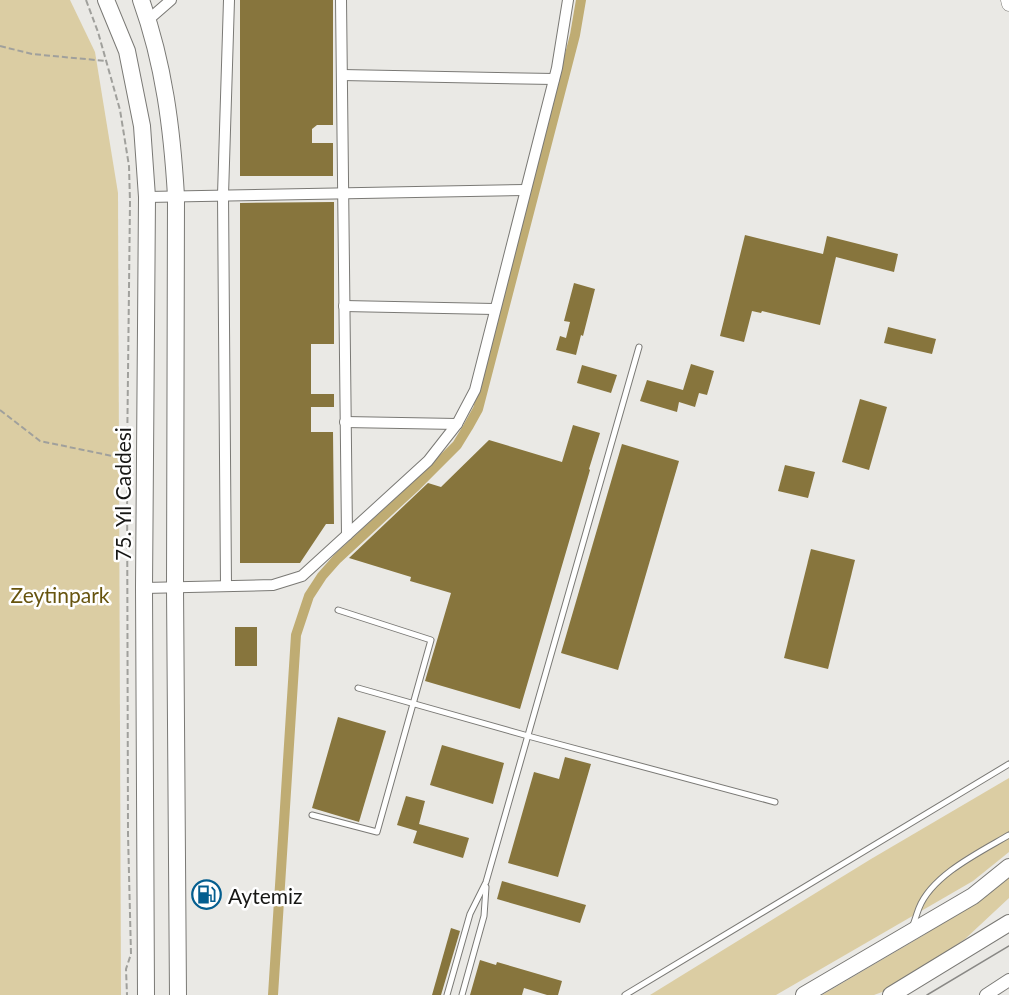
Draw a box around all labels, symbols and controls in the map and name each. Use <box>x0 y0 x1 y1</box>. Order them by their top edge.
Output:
street label: 75. Yıl Caddesi <box>110 427 135 561</box>
park label: Zeytinpark <box>11 582 110 607</box>
fuel station icon: Aytemiz <box>191 879 223 911</box>
place label: Aytemiz <box>228 883 303 908</box>

